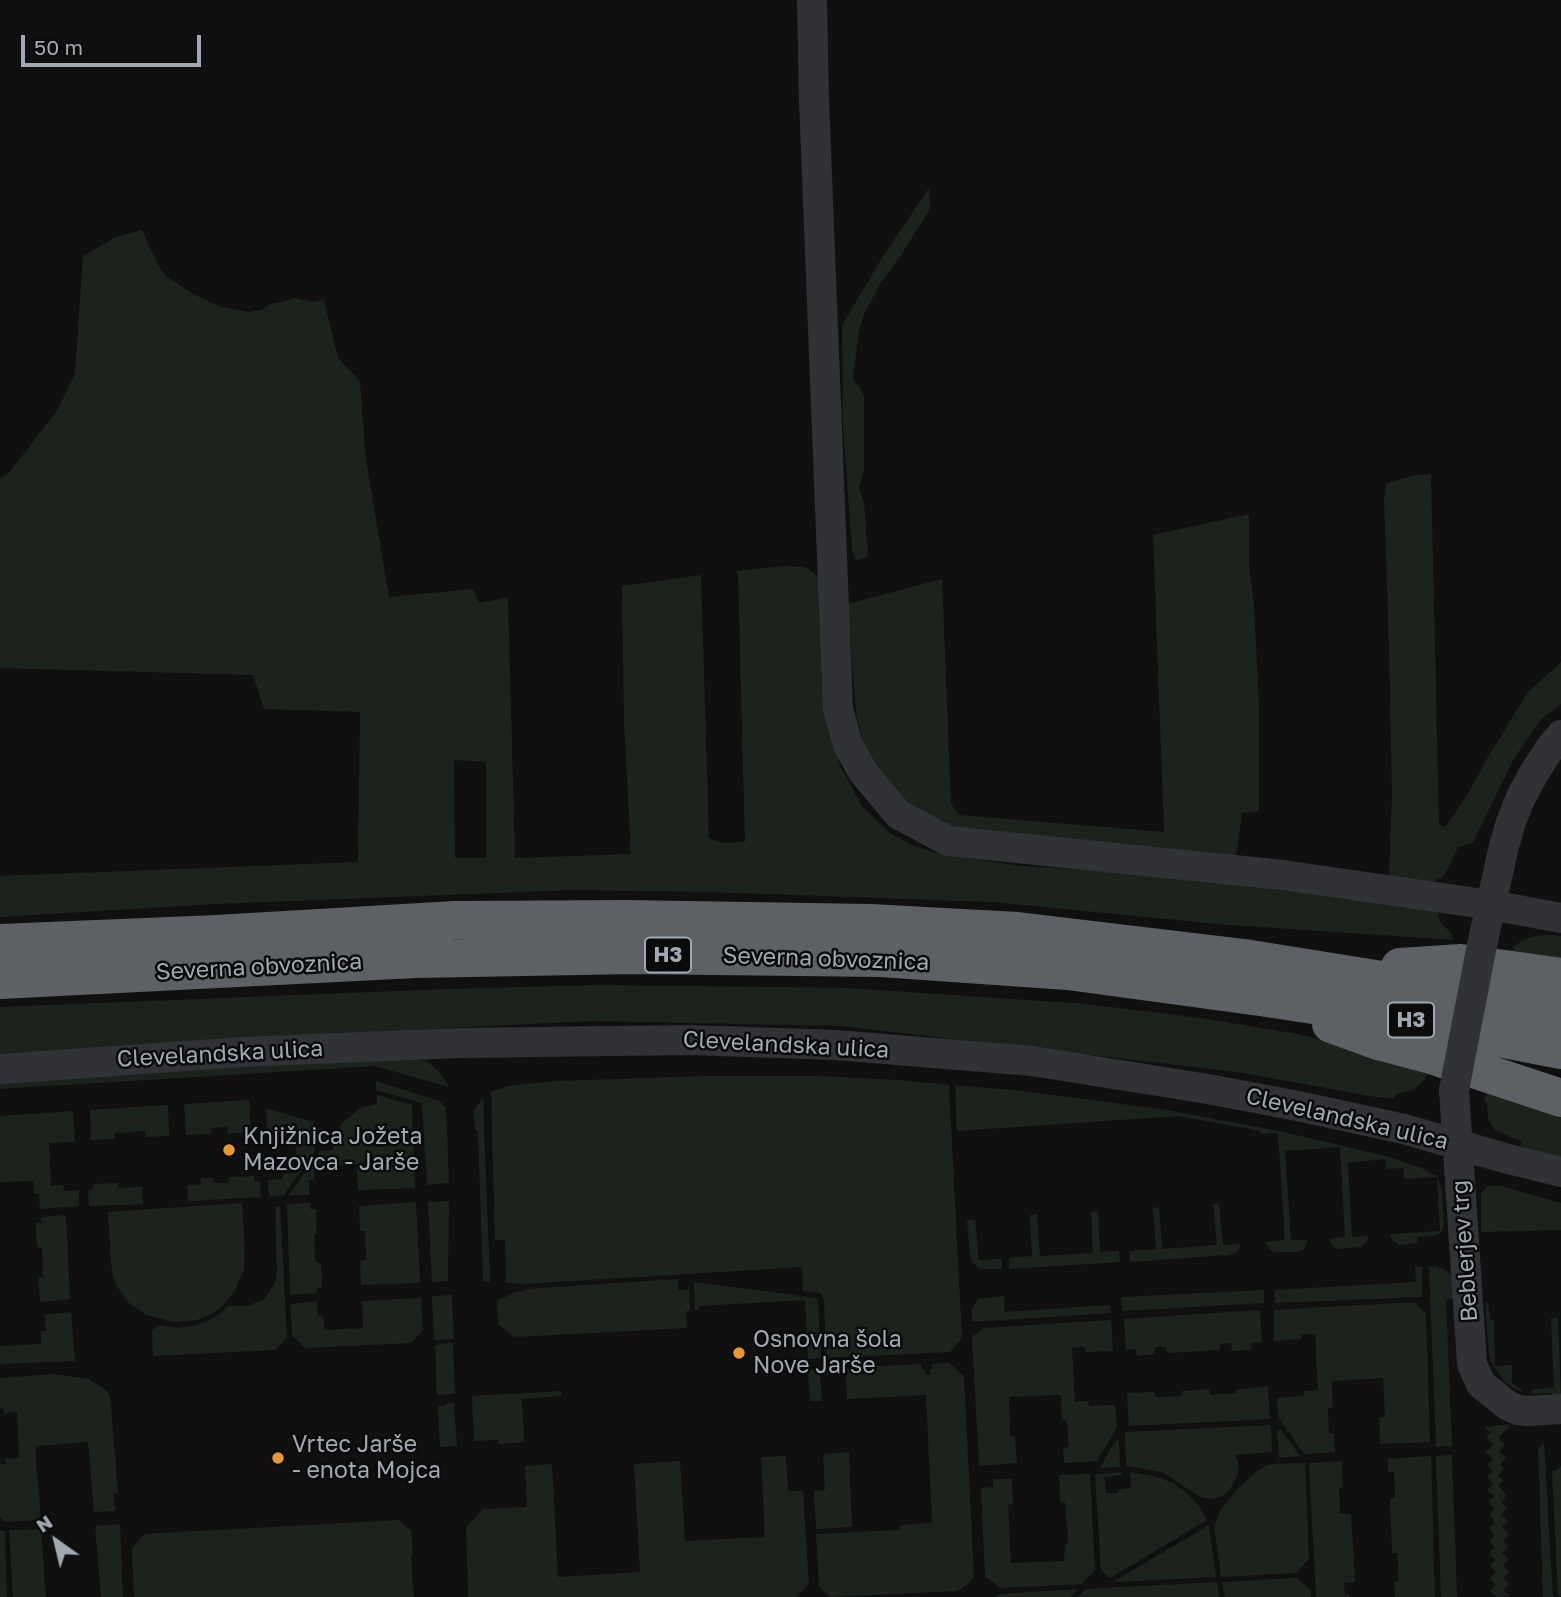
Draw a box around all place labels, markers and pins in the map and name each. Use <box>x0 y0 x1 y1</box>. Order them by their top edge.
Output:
place label: Knjižnica Jožeta Mazovca - Jarše <box>243 1123 422 1177</box>
marker: Knjižnica Jožeta Mazovca - Jarše <box>221 1142 237 1158</box>
place label: Osnovna šola Nove Jarše <box>753 1326 902 1380</box>
marker: Osnovna šola Nove Jarše <box>731 1345 747 1361</box>
place label: Vrtec Jarše - enota Mojca <box>292 1431 441 1485</box>
marker: Vrtec Jarše - enota Mojca <box>270 1450 286 1466</box>

